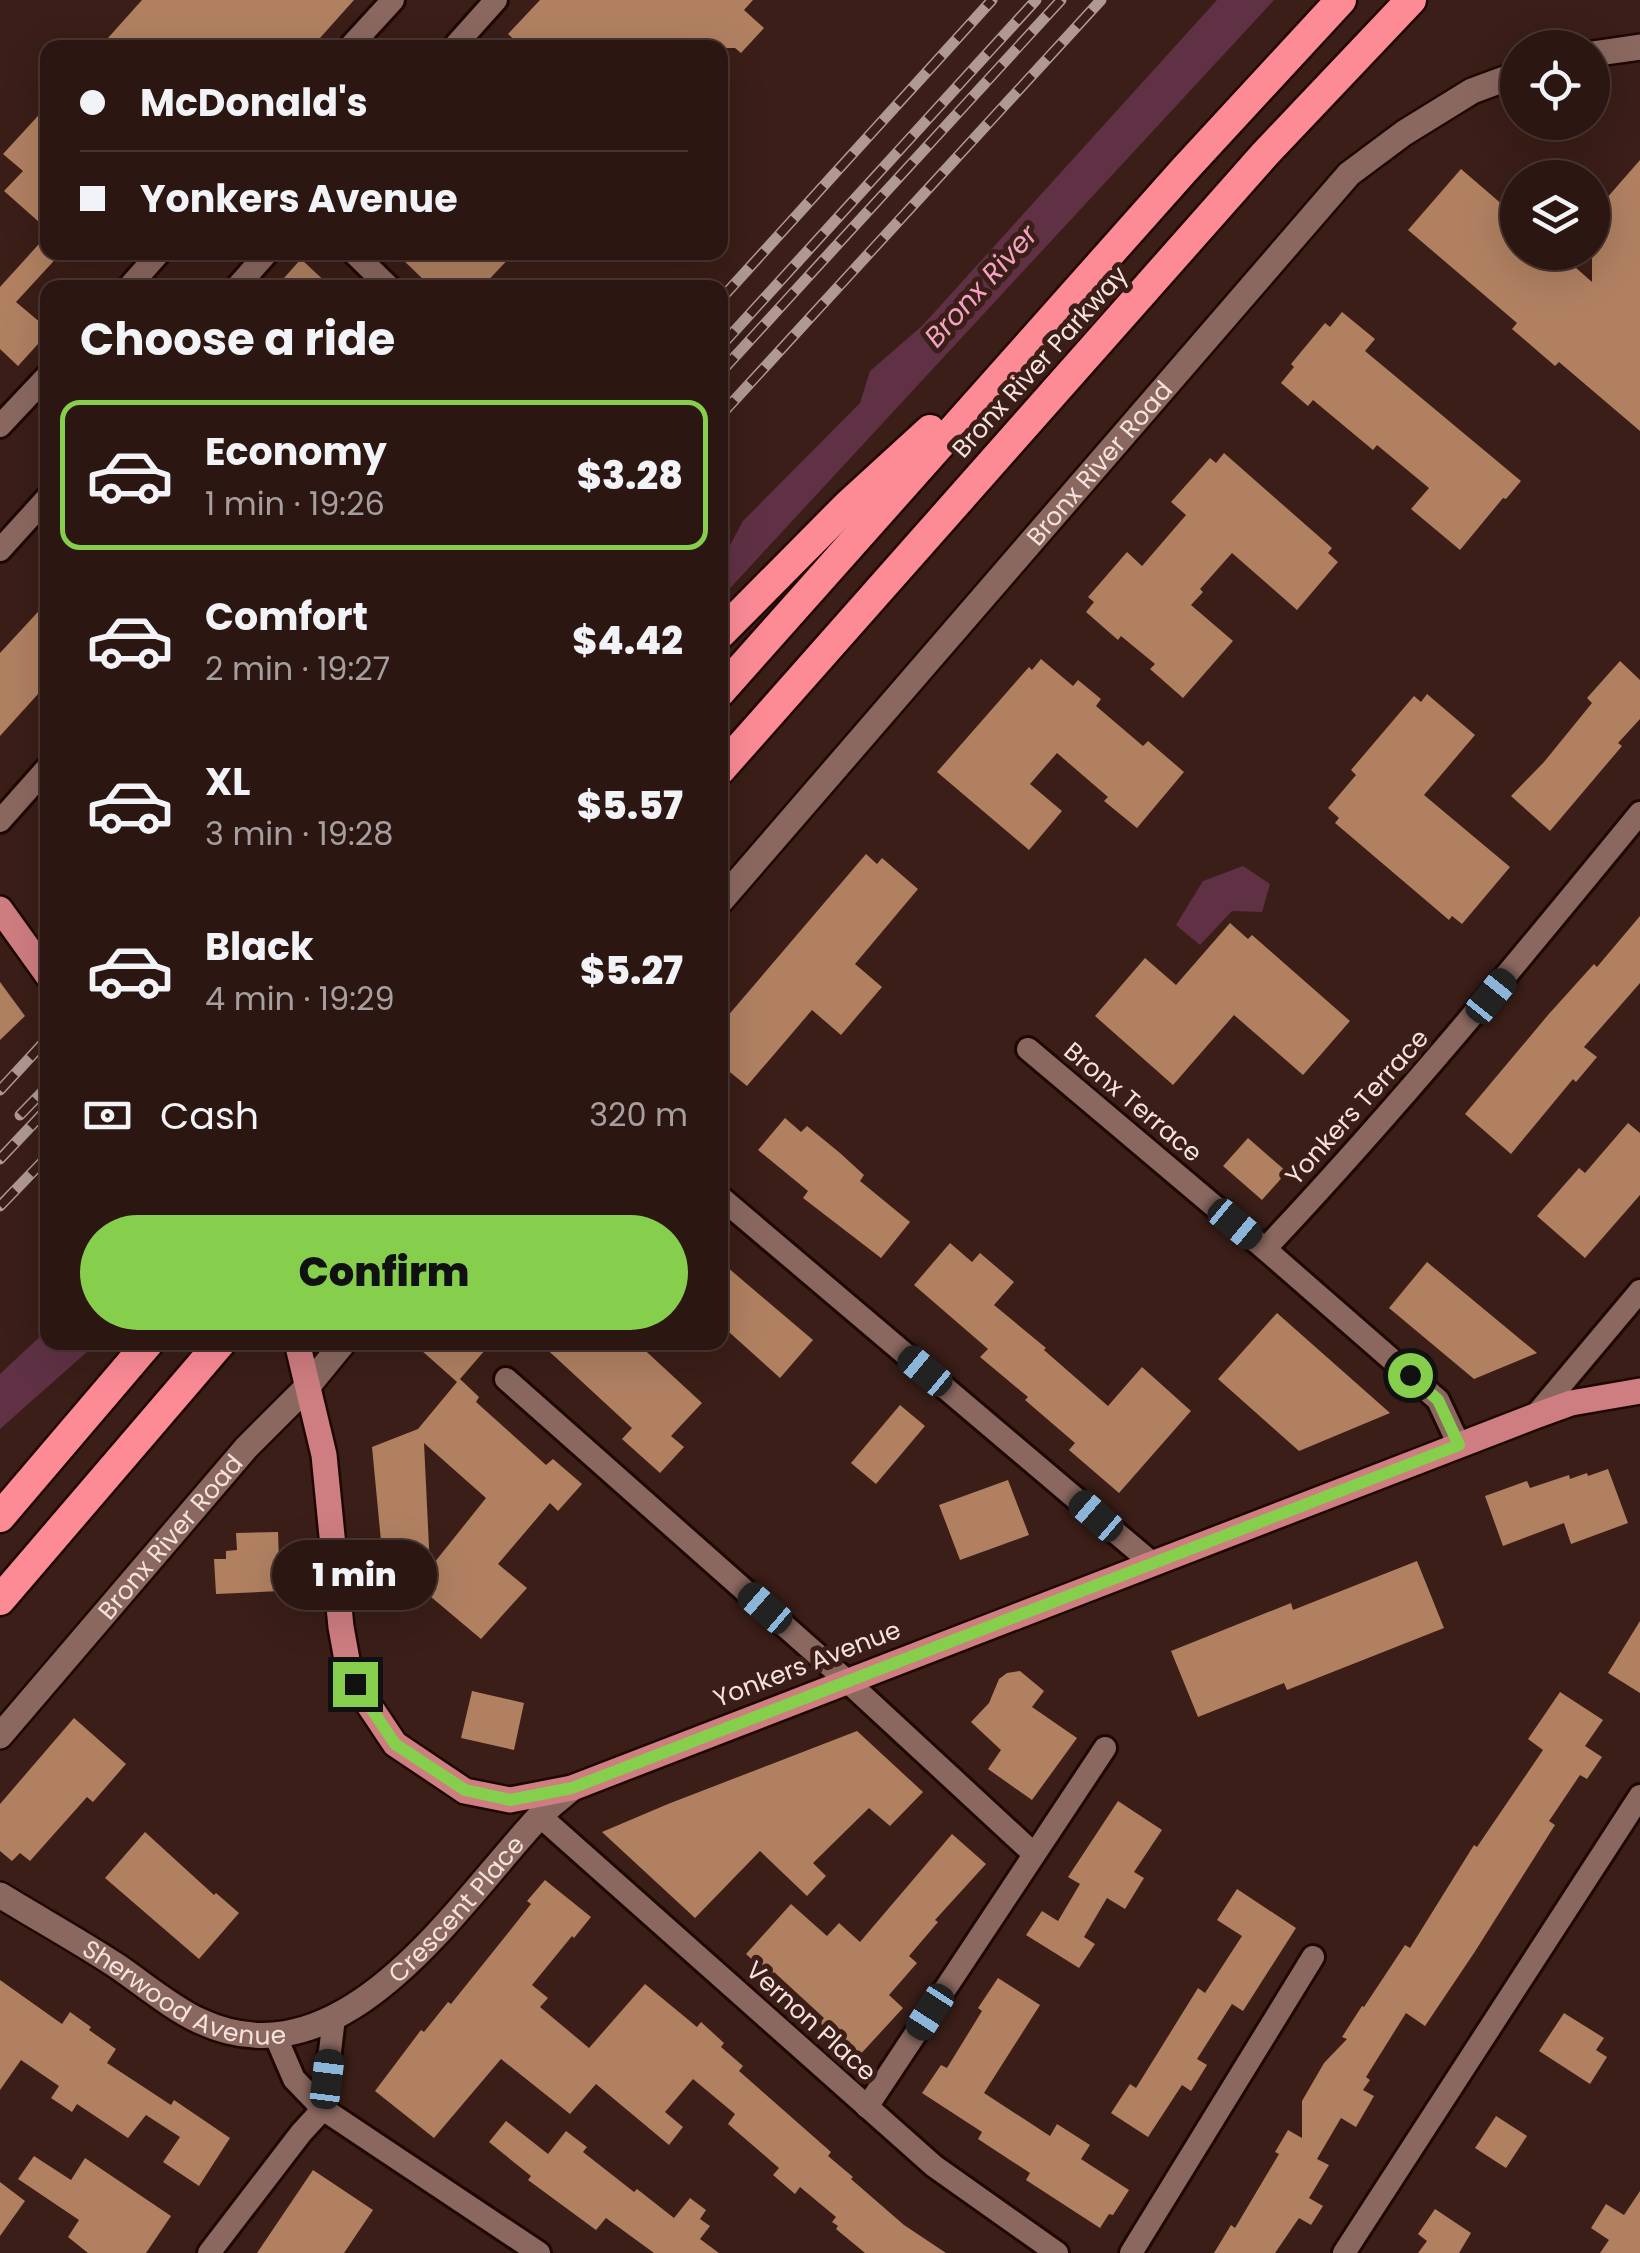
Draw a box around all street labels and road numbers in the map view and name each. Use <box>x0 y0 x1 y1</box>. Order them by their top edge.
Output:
street label: Bronx River Parkway <box>944 258 1136 466</box>
street label: Bronx River Road <box>1018 373 1180 553</box>
street label: Yonkers Terrace <box>1277 1021 1437 1193</box>
street label: Bronx Terrace <box>1056 1034 1210 1170</box>
street label: Bronx River Road <box>90 1447 251 1627</box>
street label: Yonkers Avenue <box>708 1612 906 1716</box>
street label: Crescent Place <box>380 1828 532 1991</box>
street label: Sherwood Avenue <box>76 1931 288 2053</box>
street label: Vernon Place <box>738 1953 884 2089</box>

